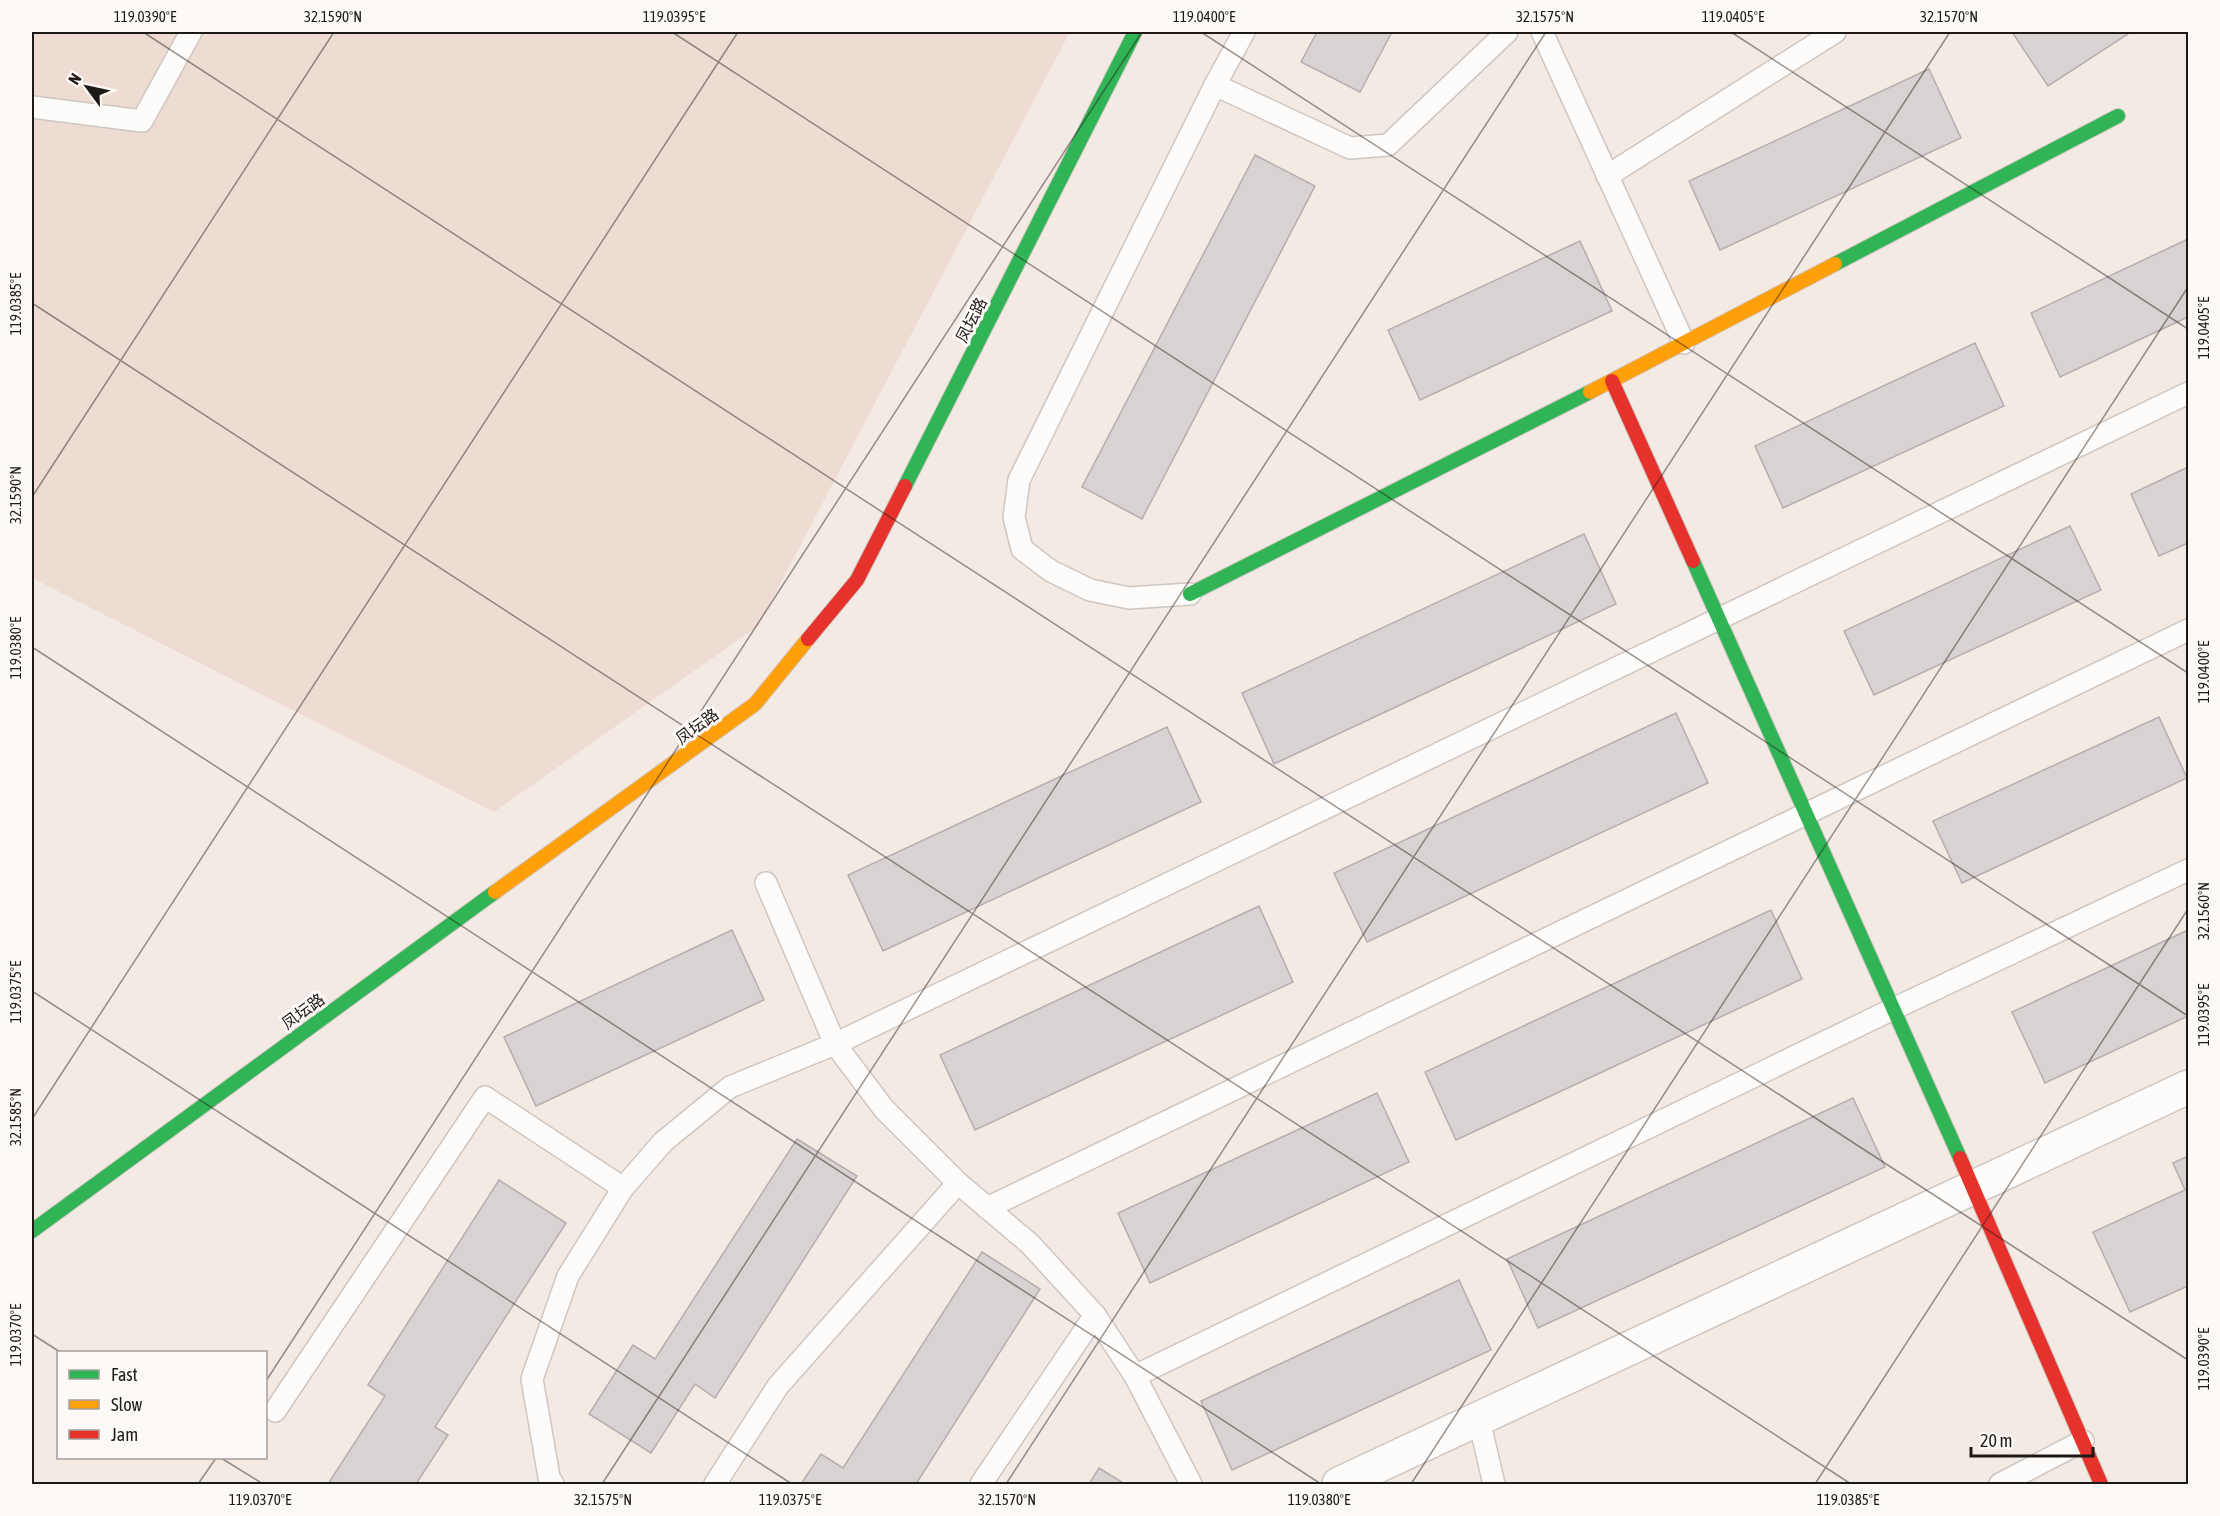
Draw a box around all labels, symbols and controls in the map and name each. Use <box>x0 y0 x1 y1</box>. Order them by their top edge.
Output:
text: 119.0390°E <box>114 8 177 25</box>
text: 32.1590°N <box>304 8 362 25</box>
text: 119.0395°E <box>643 8 706 25</box>
text: 119.0400°E <box>1173 8 1236 25</box>
text: 32.1575°N <box>1516 8 1574 25</box>
text: 119.0405°E <box>1702 8 1765 25</box>
text: 32.1570°N <box>1920 8 1978 25</box>
north arrow <box>57 57 117 117</box>
text: N <box>64 70 85 88</box>
text: 119.0385°E <box>7 272 24 335</box>
street label: 凤坛路 <box>952 295 990 345</box>
text: 119.0405°E <box>2195 296 2212 359</box>
text: 32.1590°N <box>7 466 24 524</box>
text: 119.0380°E <box>7 616 24 679</box>
text: 119.0400°E <box>2195 640 2212 703</box>
street label: 凤坛路 <box>672 705 722 747</box>
text: 32.1560°N <box>2195 882 2212 940</box>
text: 119.0375°E <box>7 960 24 1023</box>
text: 119.0395°E <box>2195 983 2212 1046</box>
street label: 凤坛路 <box>278 990 328 1032</box>
text: 32.1585°N <box>7 1088 24 1146</box>
text: 119.0370°E <box>7 1303 24 1366</box>
text: 119.0390°E <box>2195 1327 2212 1390</box>
legend <box>57 1351 267 1459</box>
text: Fast <box>111 1364 138 1385</box>
text: Slow <box>111 1394 142 1415</box>
scale bar <box>1971 1420 2092 1458</box>
text: Jam <box>111 1424 138 1445</box>
text: 20 m <box>1980 1430 2012 1451</box>
text: 119.0370°E <box>229 1491 292 1508</box>
text: 32.1575°N <box>574 1491 632 1508</box>
text: 119.0375°E <box>759 1491 822 1508</box>
text: 32.1570°N <box>978 1491 1036 1508</box>
text: 119.0380°E <box>1288 1491 1351 1508</box>
text: 119.0385°E <box>1817 1491 1880 1508</box>

